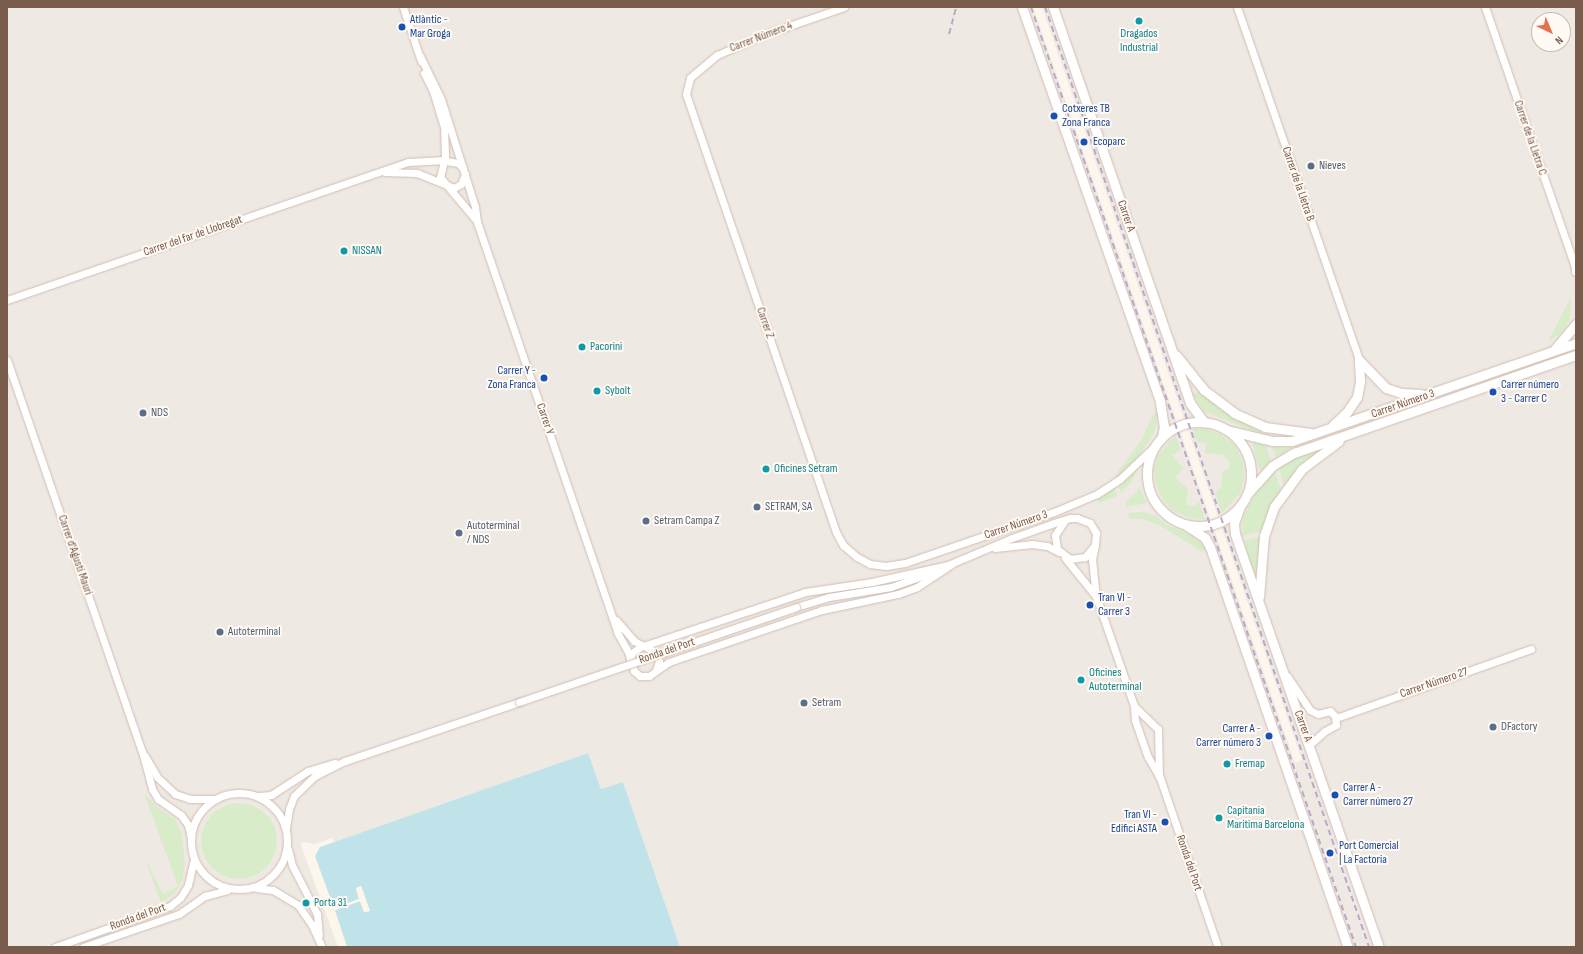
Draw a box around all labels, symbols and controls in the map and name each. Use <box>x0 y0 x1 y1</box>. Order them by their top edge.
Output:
north arrow <box>1531 12 1571 52</box>
place label: Atlàntic - Mar Groga <box>410 13 451 41</box>
marker: Dragados Industrial <box>1134 16 1144 26</box>
street label: Carrer Número 4 <box>728 18 794 56</box>
marker: Atlàntic - Mar Groga <box>397 22 407 32</box>
place label: Dragados Industrial <box>1120 27 1158 55</box>
text: N <box>1552 34 1566 47</box>
street label: Carrer de la Lletra C <box>1510 99 1550 177</box>
place label: Cotxeres TB Zona Franca <box>1062 102 1110 130</box>
marker: Cotxeres TB Zona Franca <box>1049 111 1059 121</box>
place label: Ecoparc <box>1093 135 1125 149</box>
marker: Ecoparc <box>1078 136 1090 148</box>
street label: Carrer de la Lletra B <box>1279 145 1317 223</box>
place label: Nieves <box>1319 159 1346 173</box>
marker: Nieves <box>1306 161 1316 171</box>
street label: Carrer A <box>1114 198 1138 234</box>
street label: Carrer del far de Llobregat <box>142 212 244 260</box>
place label: NISSAN <box>352 244 382 258</box>
marker: NISSAN <box>339 246 349 256</box>
street label: Carrer Z <box>753 305 777 341</box>
place label: Pacorini <box>590 340 622 354</box>
marker: Pacorini <box>577 342 587 352</box>
place label: Carrer Y - Zona Franca <box>488 364 536 392</box>
marker: Carrer Y - Zona Franca <box>539 373 549 383</box>
place label: Carrer número 3 - Carrer C <box>1501 378 1559 406</box>
place label: Sybolt <box>605 384 631 398</box>
marker: Sybolt <box>592 386 602 396</box>
street label: Carrer Número 3 <box>1369 386 1437 422</box>
marker: Carrer número 3 - Carrer C <box>1488 387 1498 397</box>
street label: Carrer Y <box>533 401 557 437</box>
place label: NDS <box>151 406 168 420</box>
marker: NDS <box>138 408 148 418</box>
place label: Oficines Setram <box>774 462 838 476</box>
marker: Oficines Setram <box>761 464 771 474</box>
place label: SETRAM, SA <box>765 500 812 514</box>
marker: SETRAM, SA <box>752 502 762 512</box>
street label: Carrer Número 3 <box>982 507 1050 543</box>
street label: Carrer d'Agustí Mauri <box>55 513 95 597</box>
place label: Setram Campa Z <box>654 514 719 528</box>
marker: Setram Campa Z <box>641 516 651 526</box>
place label: Autoterminal / NDS <box>467 519 519 547</box>
marker: Autoterminal / NDS <box>454 528 464 538</box>
place label: Tran VI - Carrer 3 <box>1098 591 1131 619</box>
marker: Tran VI - Carrer 3 <box>1085 600 1095 610</box>
place label: Autoterminal <box>228 625 280 639</box>
marker: Autoterminal <box>215 627 225 637</box>
street label: Ronda del Port <box>637 635 697 667</box>
street label: Carrer Número 27 <box>1398 665 1470 701</box>
place label: Oficines Autoterminal <box>1089 666 1141 694</box>
marker: Oficines Autoterminal <box>1076 675 1086 685</box>
place label: Setram <box>812 696 841 710</box>
marker: Setram <box>799 698 809 708</box>
street label: Carrer A <box>1291 708 1315 744</box>
place label: DFactory <box>1501 720 1537 734</box>
place label: Carrer A - Carrer número 3 <box>1196 722 1261 750</box>
marker: DFactory <box>1488 722 1498 732</box>
marker: Carrer A - Carrer número 3 <box>1264 731 1274 741</box>
place label: Fremap <box>1235 757 1265 771</box>
marker: Fremap <box>1222 759 1232 769</box>
place label: Carrer A - Carrer número 27 <box>1343 781 1413 809</box>
marker: Carrer A - Carrer número 27 <box>1330 790 1340 800</box>
place label: Capitania Maritima Barcelona <box>1227 804 1304 832</box>
place label: Tran VI - Edifici ASTA <box>1111 808 1157 836</box>
marker: Capitania Maritima Barcelona <box>1214 813 1224 823</box>
marker: Tran VI - Edifici ASTA <box>1160 817 1170 827</box>
street label: Ronda del Port <box>1173 833 1205 893</box>
place label: Port Comercial | La Factoria <box>1339 839 1399 867</box>
marker: Port Comercial | La Factoria <box>1324 847 1336 859</box>
place label: Porta 31 <box>314 896 347 910</box>
marker: Porta 31 <box>301 898 311 908</box>
street label: Ronda del Port <box>108 900 168 934</box>

